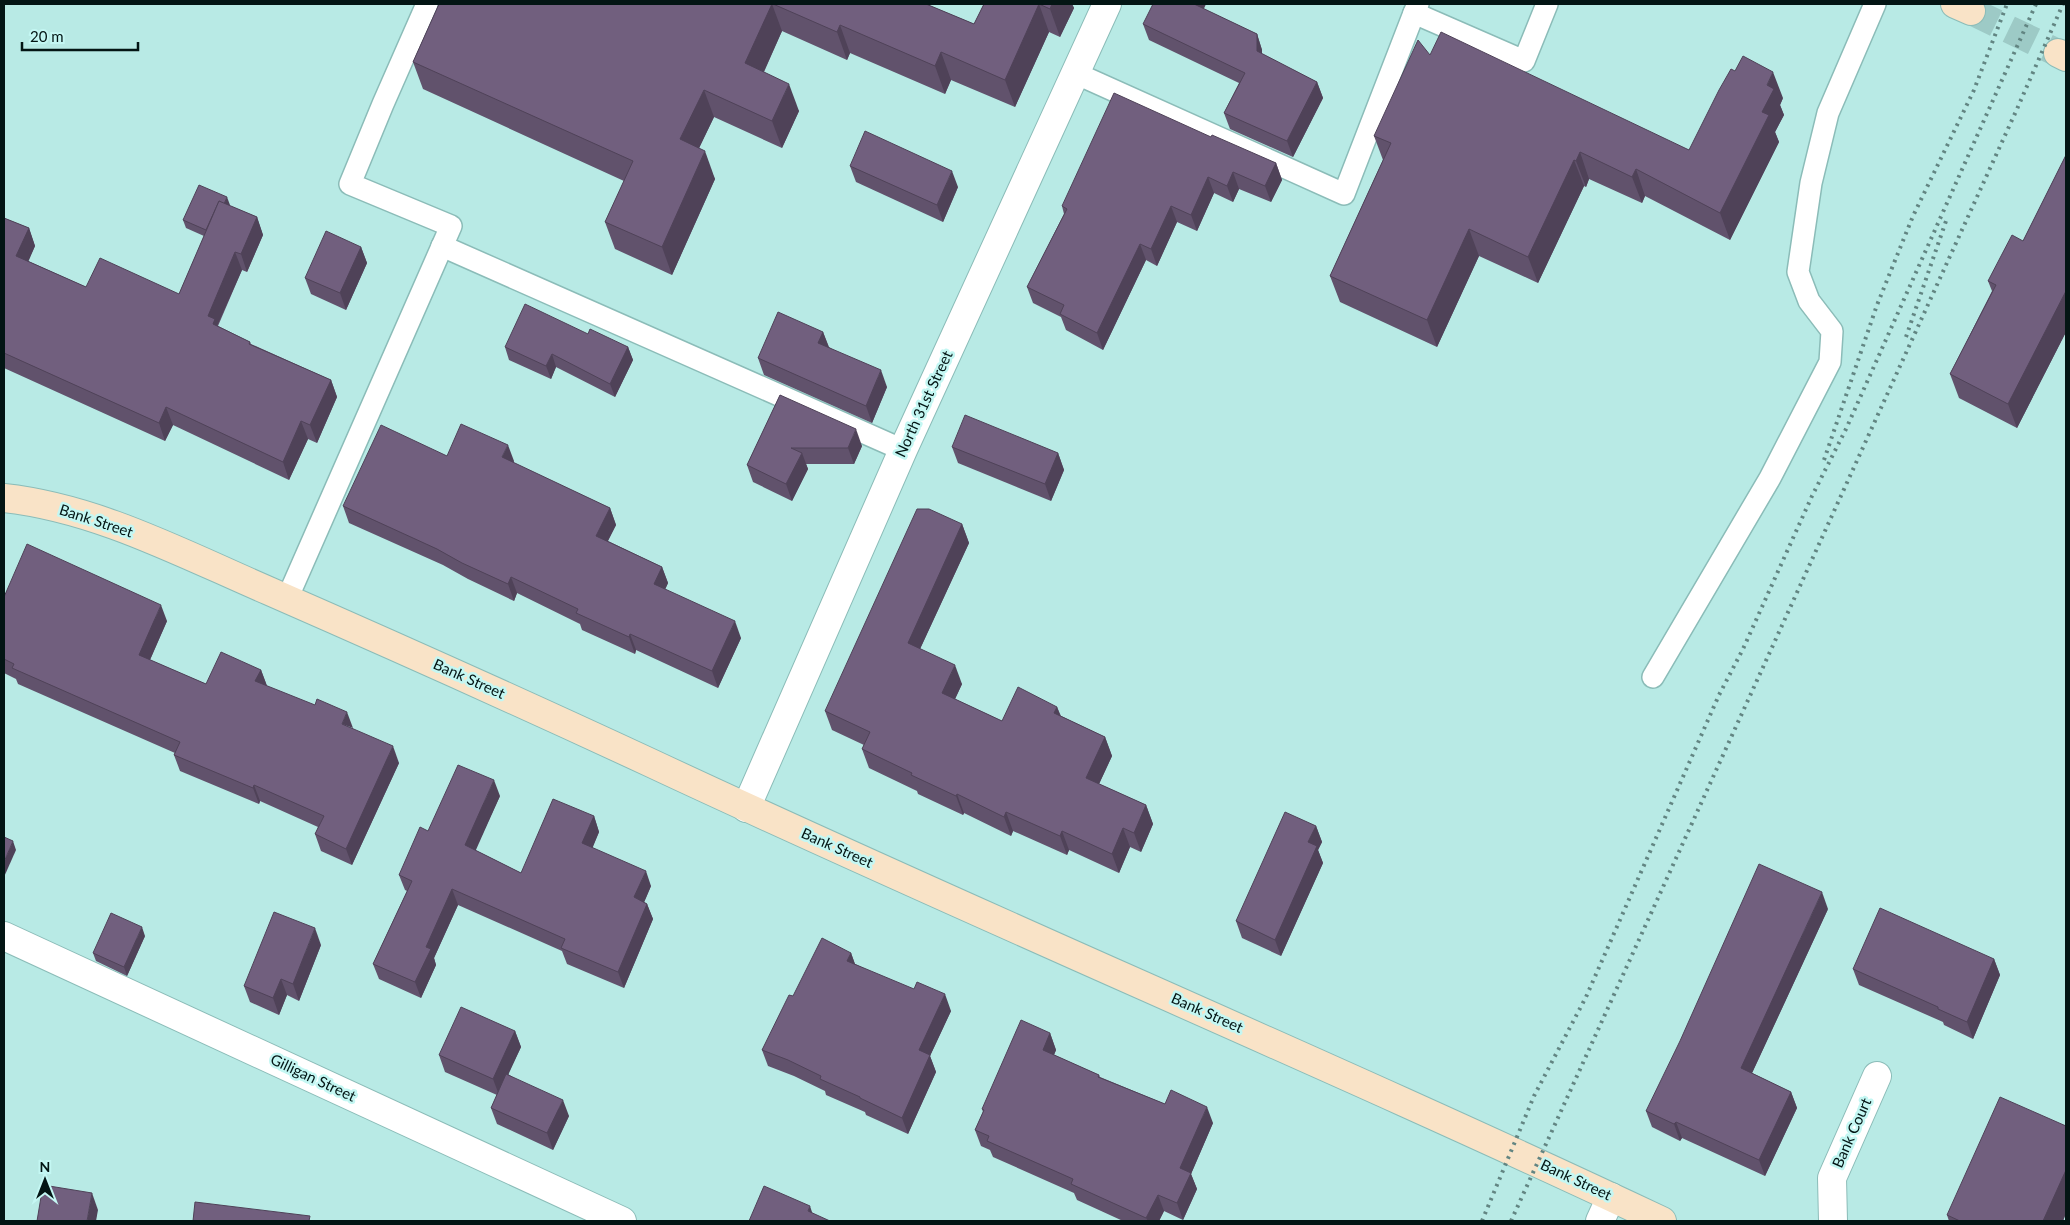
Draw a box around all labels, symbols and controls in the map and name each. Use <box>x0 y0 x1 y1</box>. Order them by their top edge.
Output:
scale bar <box>22 20 139 52</box>
text: 20 m <box>30 27 64 45</box>
street label: North 31st Street <box>891 347 956 460</box>
street label: Bank Street <box>57 500 136 541</box>
street label: Bank Street <box>431 654 509 702</box>
street label: Bank Street <box>799 823 877 871</box>
street label: Bank Street <box>1169 988 1247 1036</box>
street label: Gilligan Street <box>268 1049 360 1105</box>
street label: Bank Court <box>1828 1094 1875 1170</box>
north arrow <box>20 1155 70 1205</box>
street label: Bank Street <box>1538 1155 1615 1204</box>
text: N <box>40 1158 50 1175</box>

